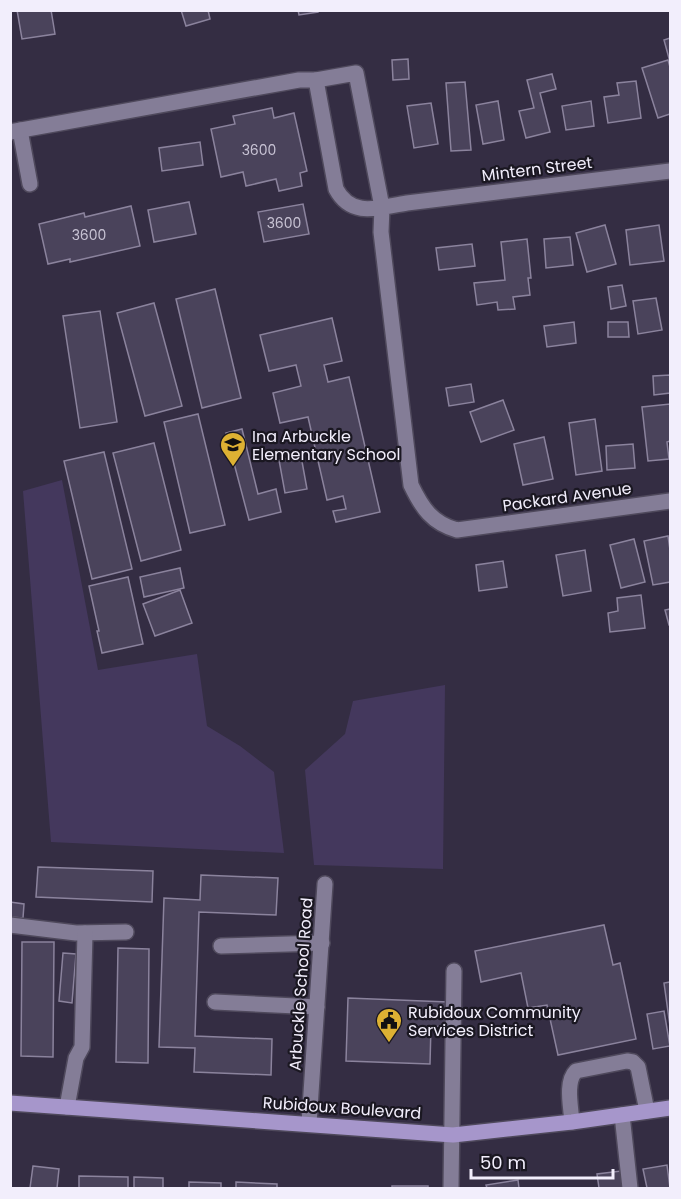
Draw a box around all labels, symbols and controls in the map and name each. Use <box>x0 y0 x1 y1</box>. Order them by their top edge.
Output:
house number: 3600 <box>242 140 276 160</box>
street label: Mintern Street <box>480 151 594 187</box>
house number: 3600 <box>267 213 301 233</box>
house number: 3600 <box>72 225 106 245</box>
place label: Ina Arbuckle Elementary School <box>252 425 400 466</box>
school or university icon: Ina Arbuckle Elementary School <box>218 430 248 468</box>
street label: Packard Avenue <box>501 477 633 517</box>
street label: Arbuckle School Road <box>283 897 319 1071</box>
place label: Rubidoux Community Services District <box>408 1001 581 1042</box>
public building icon: Rubidoux Community Services District <box>374 1006 404 1044</box>
street label: Rubidoux Boulevard <box>262 1091 422 1125</box>
scale bar <box>471 1142 614 1180</box>
text: 50 m <box>480 1150 526 1175</box>

